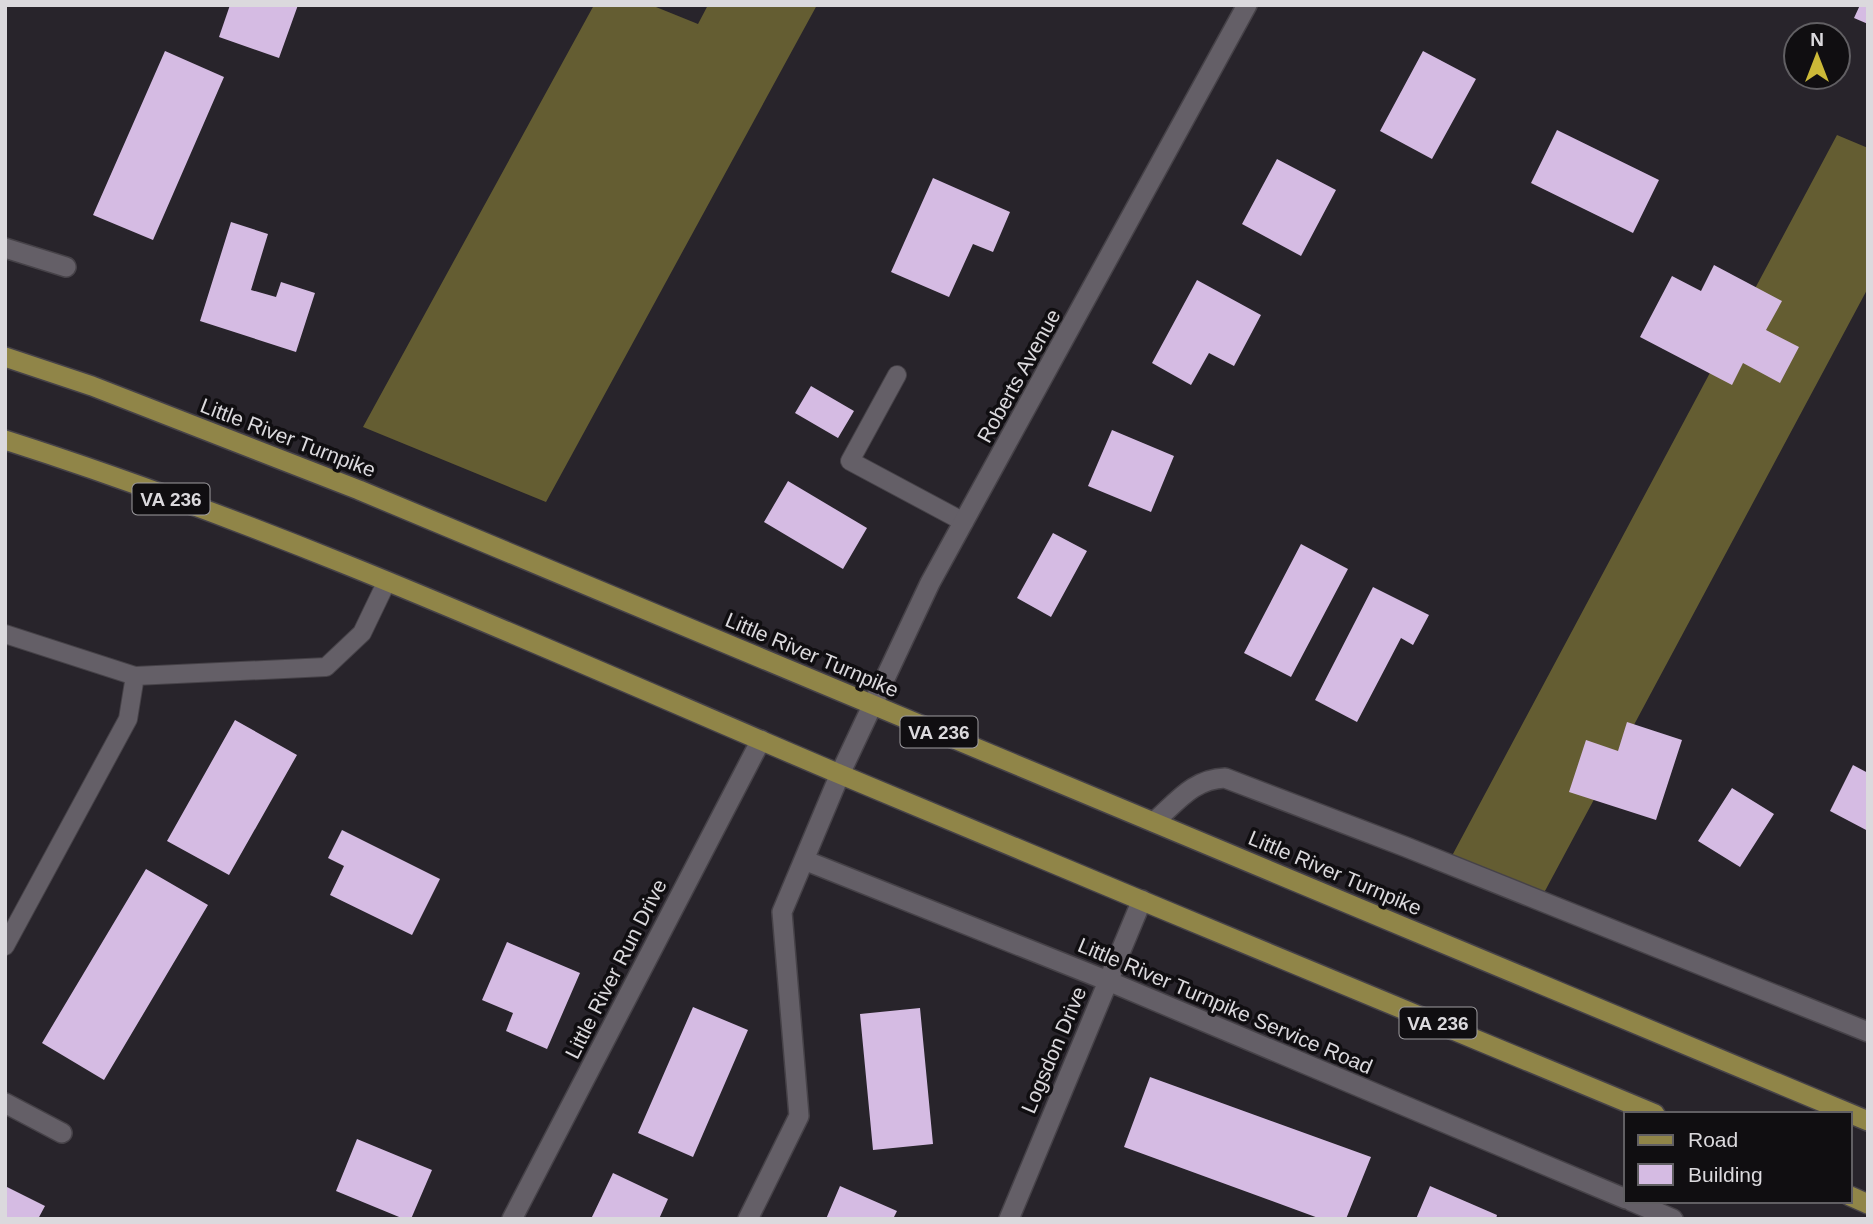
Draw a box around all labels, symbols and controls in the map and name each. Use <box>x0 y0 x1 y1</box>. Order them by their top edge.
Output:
north arrow <box>1782 21 1852 91</box>
text: N <box>1810 29 1824 50</box>
street label: Roberts Avenue <box>972 305 1065 447</box>
street label: Little River Turnpike <box>197 394 379 482</box>
road number: VA 236 <box>132 484 210 514</box>
street label: Little River Turnpike <box>722 608 902 701</box>
road number: VA 236 <box>900 716 978 748</box>
street label: Little River Turnpike <box>1245 826 1425 919</box>
street label: Little River Run Drive <box>560 875 671 1062</box>
street label: Little River Turnpike Service Road <box>1075 933 1376 1078</box>
street label: Logsdon Drive <box>1016 983 1091 1117</box>
road number: VA 236 <box>1400 1007 1476 1038</box>
legend <box>1624 1112 1852 1203</box>
text: Road <box>1688 1128 1738 1151</box>
text: Building <box>1688 1163 1763 1186</box>

